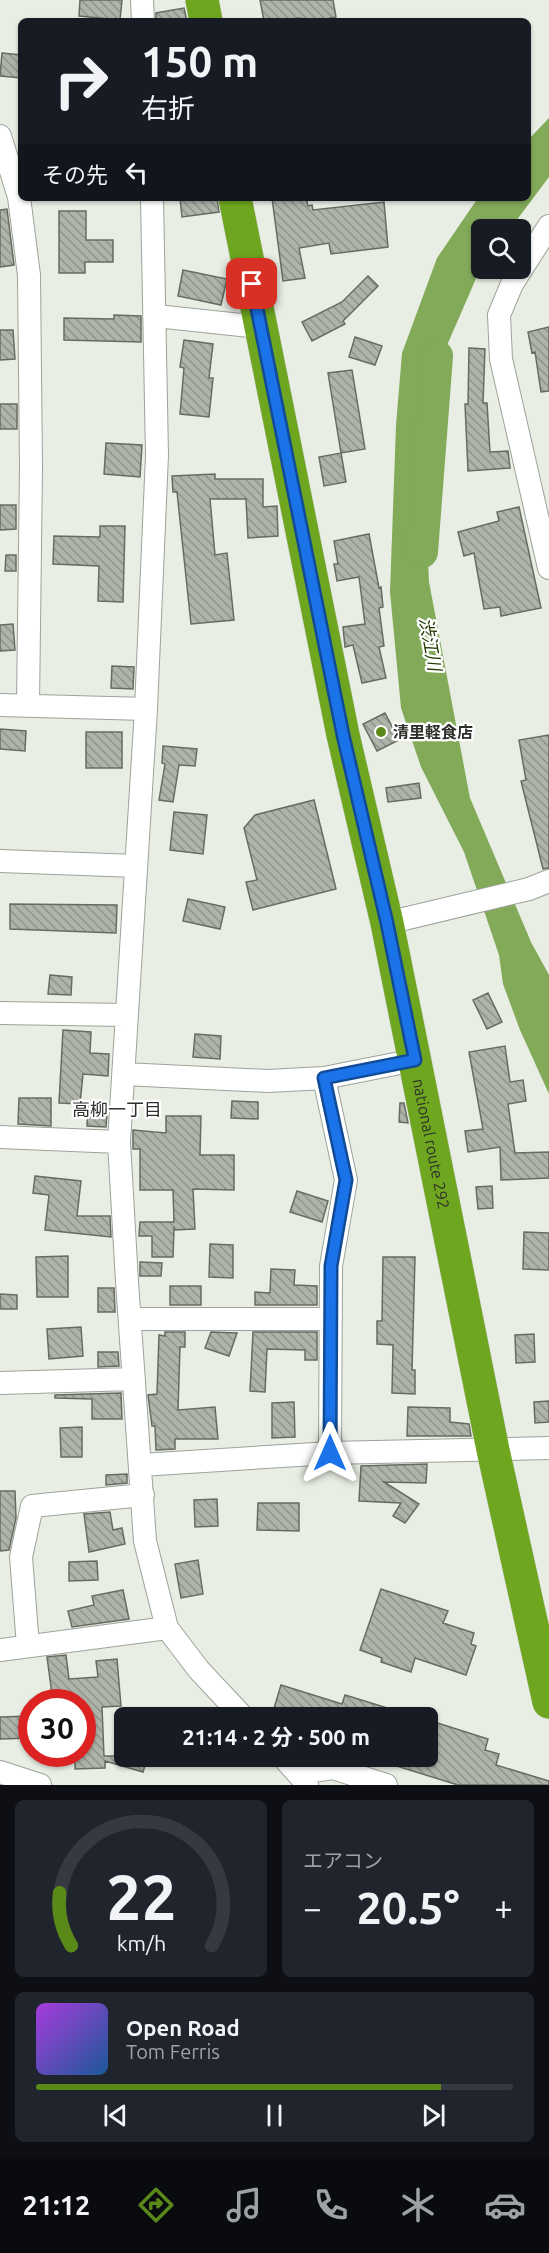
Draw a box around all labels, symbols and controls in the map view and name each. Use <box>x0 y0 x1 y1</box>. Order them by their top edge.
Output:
text: 150 m <box>141 38 258 85</box>
icon: right <box>42 42 120 120</box>
text: 右折 <box>141 93 195 123</box>
icon: left <box>120 156 153 189</box>
text: その先 <box>42 162 108 187</box>
map controls <box>471 219 531 279</box>
button: search <box>471 219 531 279</box>
pin <box>226 258 277 309</box>
icon: arrive <box>235 267 268 300</box>
water label: 渋江川 <box>416 616 446 674</box>
place label: 清里軽食店 <box>393 723 473 741</box>
marker: 清里軽食店 <box>374 725 388 739</box>
street label: national route 292 <box>409 1077 453 1211</box>
district label: 高柳一丁目 <box>72 1099 162 1119</box>
position arrow <box>298 1421 362 1485</box>
speed limit sign: 30 <box>18 1689 96 1767</box>
text: 21:14 · 2 分 · 500 m <box>182 1724 370 1749</box>
text: エアコン <box>303 1849 383 1872</box>
text: 22 <box>106 1862 176 1932</box>
text: 20.5° <box>356 1882 460 1933</box>
text: − <box>303 1889 322 1926</box>
text: + <box>494 1889 513 1926</box>
text: km/h <box>116 1931 166 1955</box>
text: Open Road <box>126 2015 240 2040</box>
text: Tom Ferris <box>126 2040 220 2063</box>
icon: previous <box>99 2099 132 2132</box>
icon: pause <box>258 2099 291 2132</box>
icon: next <box>417 2099 450 2132</box>
icon: directions <box>135 2184 177 2226</box>
icon: music <box>223 2184 265 2226</box>
icon: phone <box>310 2184 352 2226</box>
icon: climate <box>397 2184 439 2226</box>
icon: car <box>484 2184 526 2226</box>
text: 21:12 <box>23 2190 90 2220</box>

